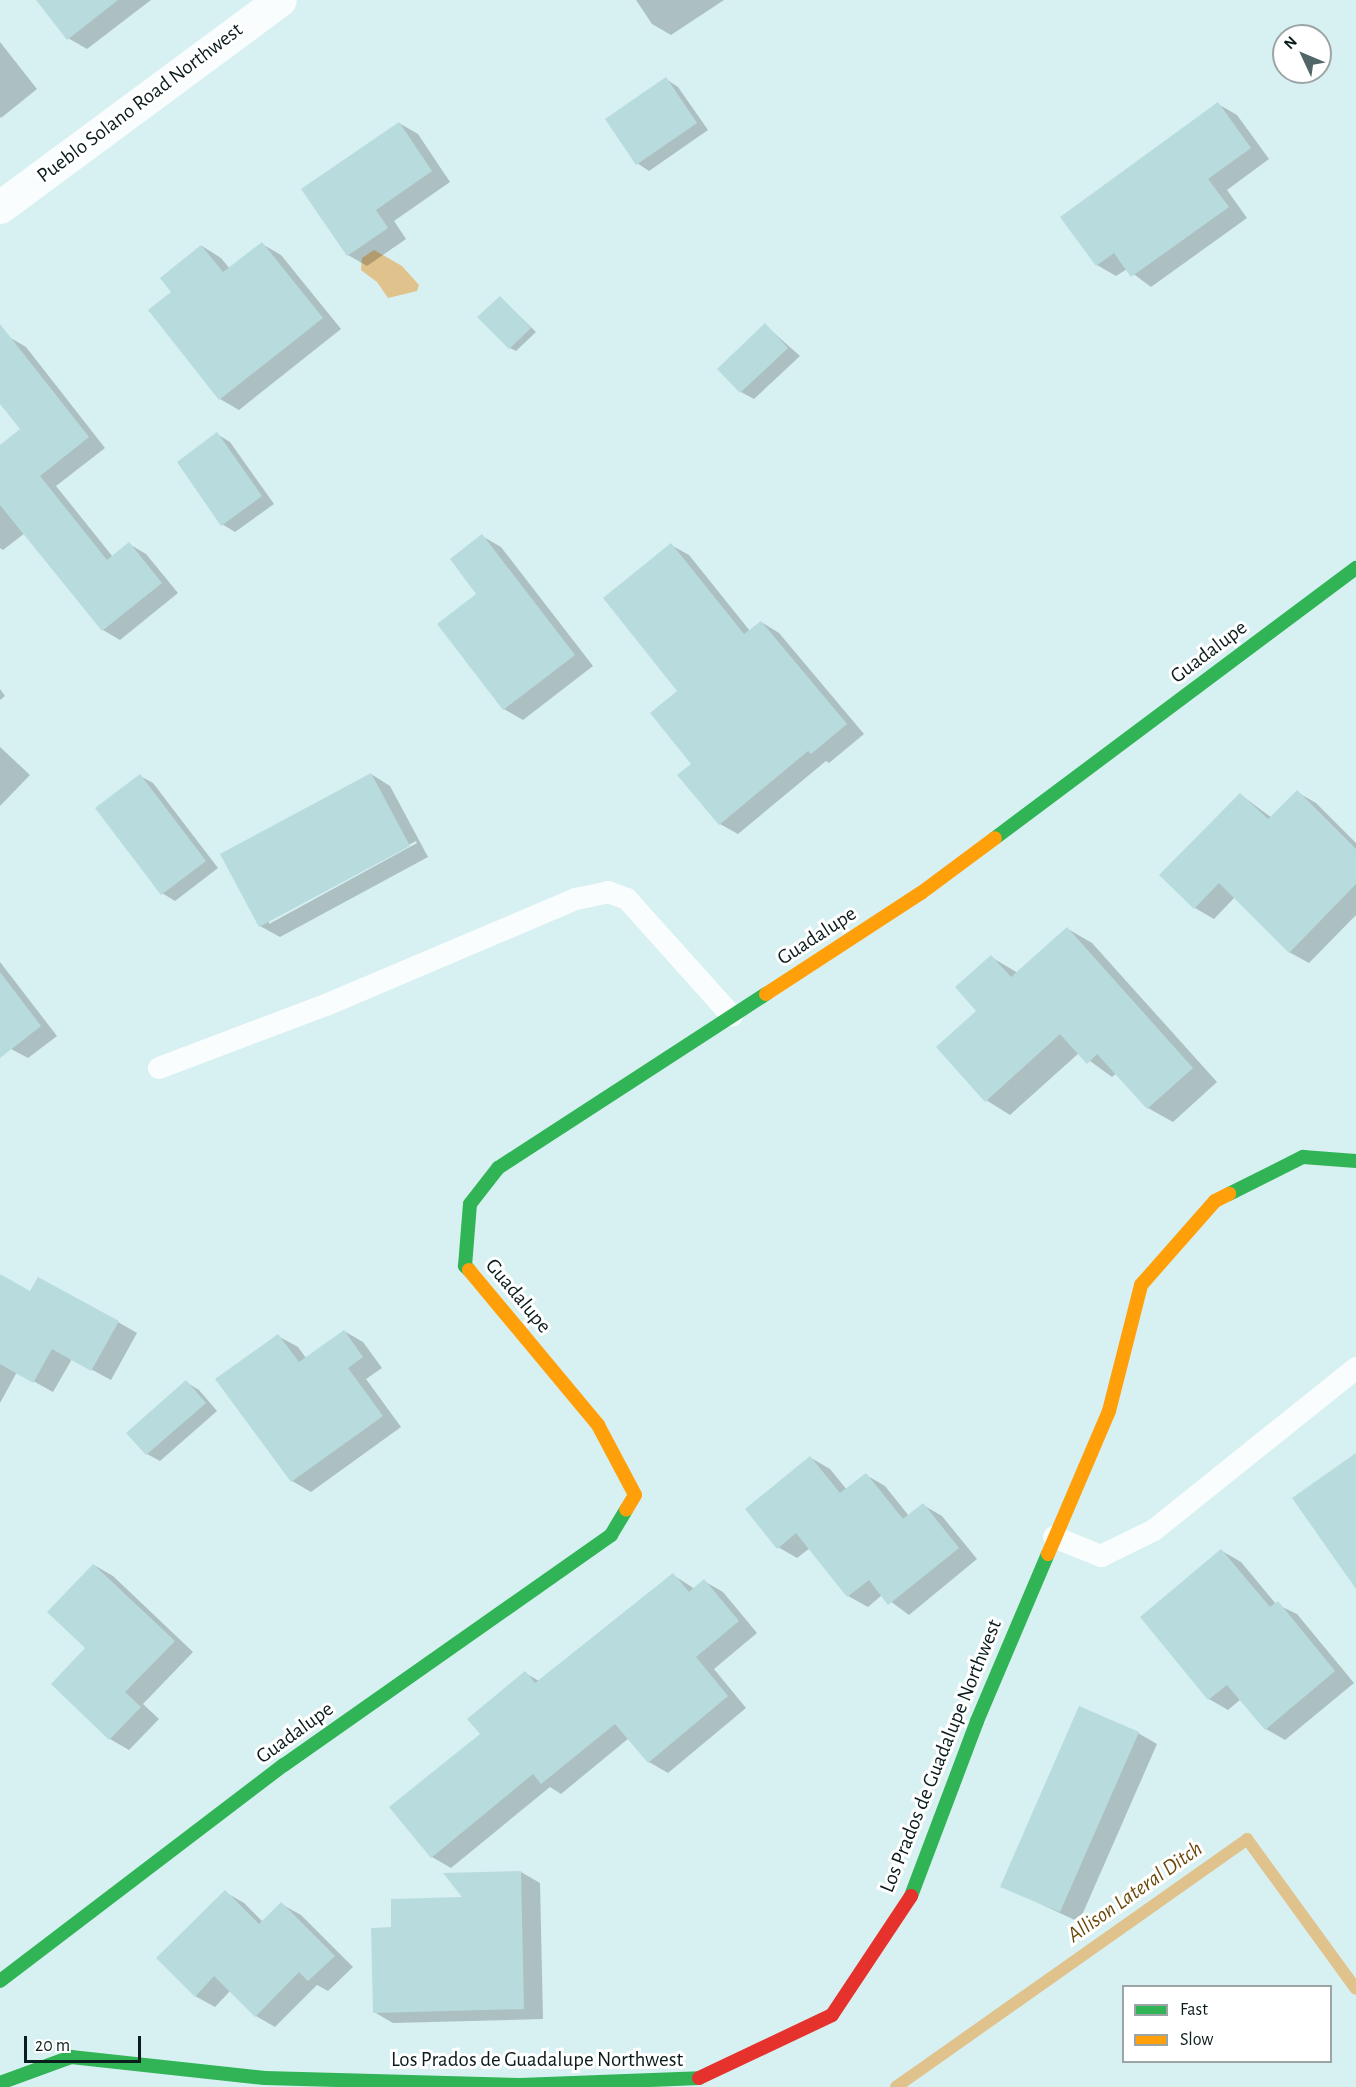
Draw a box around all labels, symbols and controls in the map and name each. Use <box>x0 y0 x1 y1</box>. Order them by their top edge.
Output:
street label: Pueblo Solano Road Northwest <box>32 17 248 189</box>
north arrow <box>1272 24 1332 84</box>
text: N <box>1281 33 1300 52</box>
street label: Guadalupe <box>1166 615 1252 689</box>
street label: Guadalupe <box>773 901 861 971</box>
street label: Guadalupe <box>480 1254 556 1338</box>
street label: Los Prados de Guadalupe Northwest <box>875 1616 1007 1896</box>
street label: Guadalupe <box>251 1697 339 1769</box>
water label: Allison Lateral Ditch <box>1062 1836 1208 1948</box>
legend <box>1122 1985 1332 2063</box>
text: Fast <box>1180 2001 1208 2019</box>
scale bar <box>27 2024 144 2062</box>
text: Slow <box>1180 2031 1213 2049</box>
text: 20 m <box>35 2037 70 2055</box>
street label: Los Prados de Guadalupe Northwest <box>391 2047 683 2073</box>

